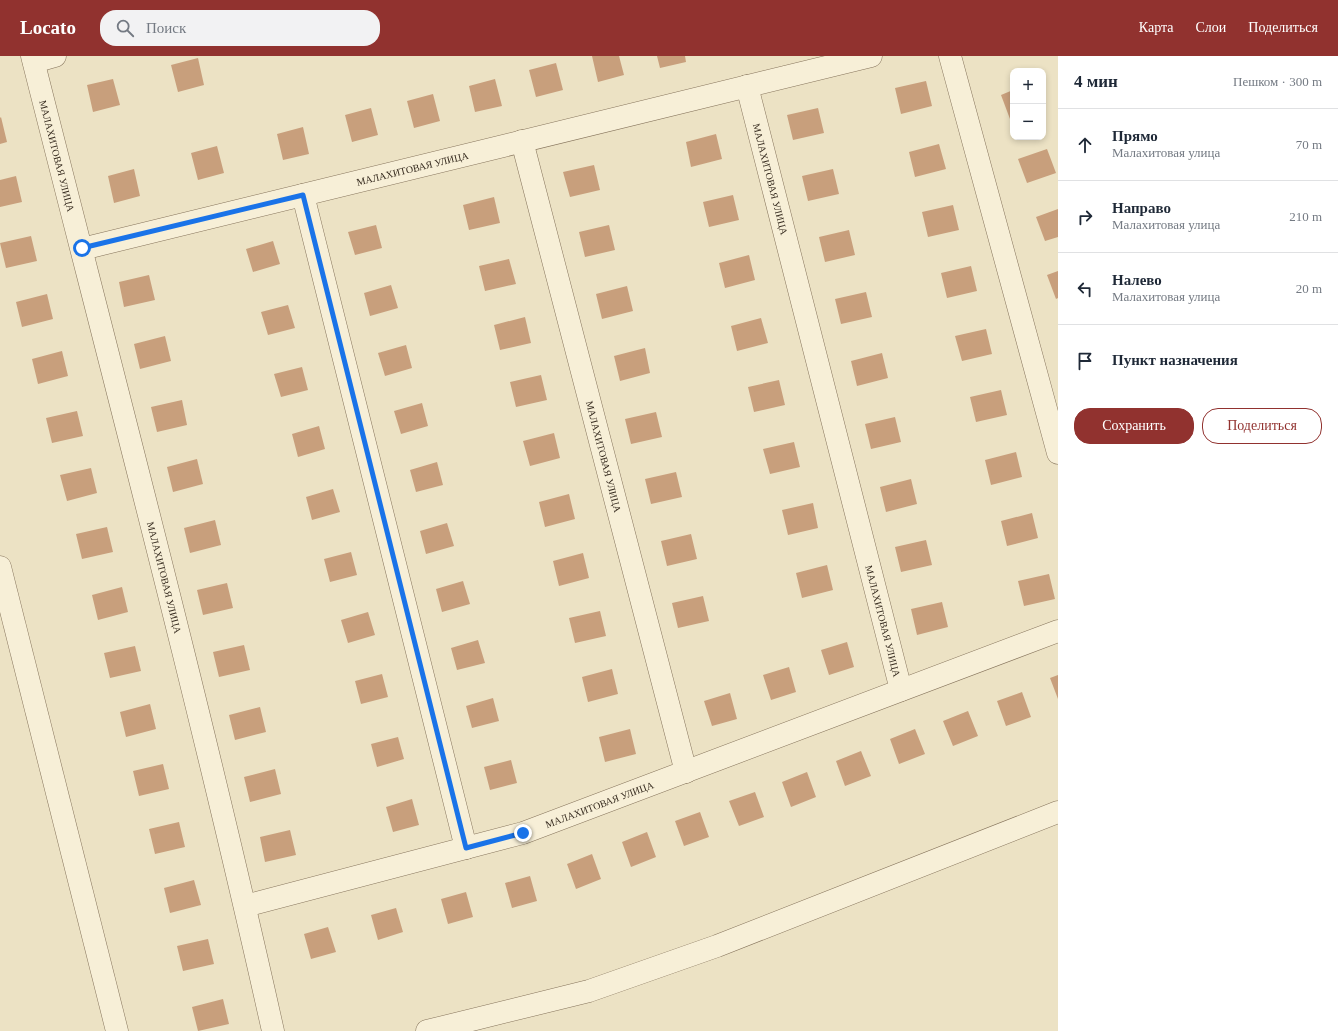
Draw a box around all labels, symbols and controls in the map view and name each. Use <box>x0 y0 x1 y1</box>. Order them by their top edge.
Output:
search box <box>100 10 380 46</box>
text: Locato <box>20 17 76 38</box>
icon: search <box>114 17 136 39</box>
text: Поиск <box>146 20 186 36</box>
text: Карта <box>1139 20 1173 35</box>
text: Слои <box>1195 20 1226 35</box>
text: Поделиться <box>1248 20 1318 35</box>
map controls <box>1010 68 1046 140</box>
button: + <box>1010 68 1046 104</box>
text: 4 мин <box>1074 72 1118 91</box>
text: Пешком · 300 m <box>1233 74 1322 89</box>
street label: МАЛАХИТОВАЯ УЛИЦА <box>37 99 77 214</box>
button: − <box>1010 104 1046 140</box>
street label: МАЛАХИТОВАЯ УЛИЦА <box>751 122 790 237</box>
text: Прямо <box>1112 128 1158 144</box>
icon: ahead <box>1074 134 1096 156</box>
text: 70 m <box>1296 137 1322 152</box>
text: Малахитовая улица <box>1112 145 1220 160</box>
street label: МАЛАХИТОВАЯ УЛИЦА <box>355 150 470 188</box>
text: Направо <box>1112 200 1171 216</box>
icon: right <box>1074 206 1096 228</box>
text: 210 m <box>1289 209 1322 224</box>
text: Малахитовая улица <box>1112 217 1220 232</box>
route start <box>73 239 91 257</box>
text: Налево <box>1112 272 1162 288</box>
icon: left <box>1074 278 1096 300</box>
text: 20 m <box>1296 281 1322 296</box>
text: Малахитовая улица <box>1112 289 1220 304</box>
icon: arrive <box>1074 350 1096 372</box>
text: Пункт назначения <box>1112 352 1238 368</box>
street label: МАЛАХИТОВАЯ УЛИЦА <box>584 400 623 514</box>
button: Сохранить <box>1074 408 1194 444</box>
button: Поделиться <box>1202 408 1322 444</box>
street label: МАЛАХИТОВАЯ УЛИЦА <box>145 520 184 635</box>
street label: МАЛАХИТОВАЯ УЛИЦА <box>863 564 903 679</box>
street label: МАЛАХИТОВАЯ УЛИЦА <box>544 779 656 830</box>
route end <box>514 824 532 842</box>

